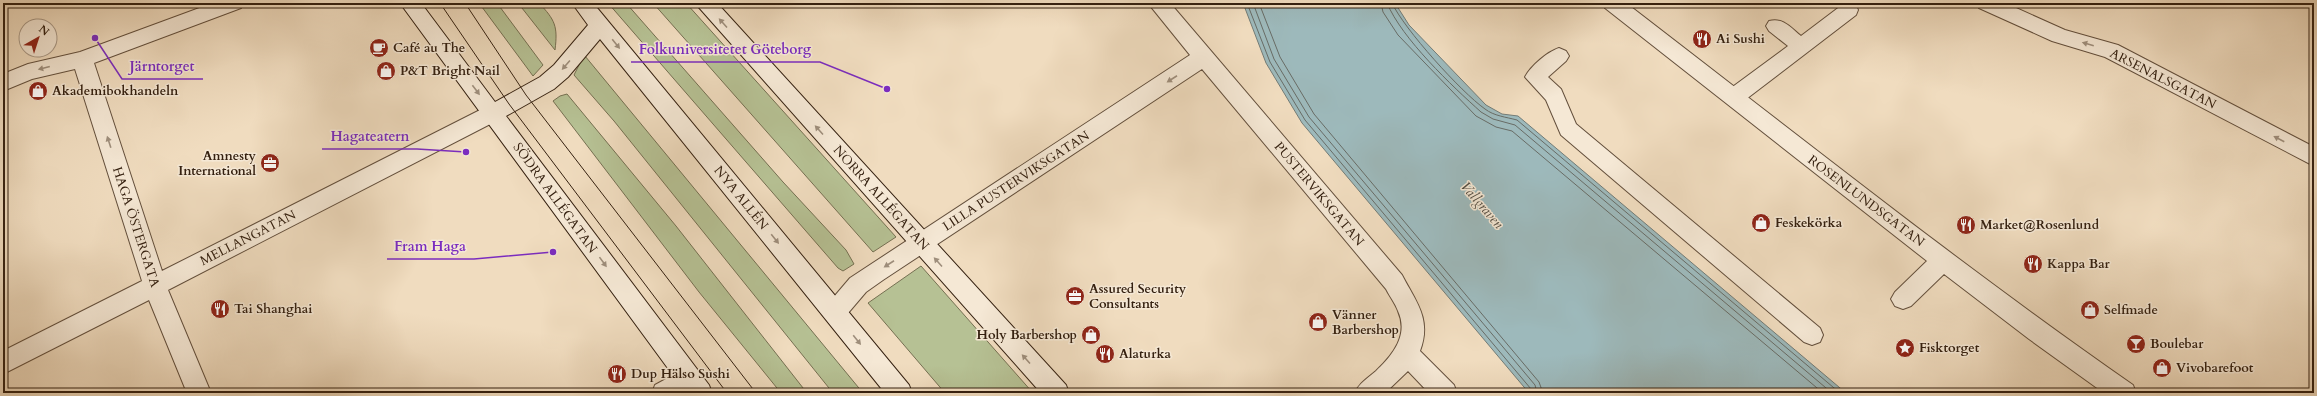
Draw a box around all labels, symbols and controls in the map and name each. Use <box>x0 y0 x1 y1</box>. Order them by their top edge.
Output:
north arrow <box>18 18 58 58</box>
one-way arrow <box>719 19 728 28</box>
text: N <box>36 22 53 40</box>
restaurant icon: Ai Sushi <box>1691 28 1713 50</box>
place label: Ai Sushi <box>1716 30 1765 48</box>
callout: Folkuniversitetet Göteborg <box>631 36 820 62</box>
cafe icon: Café au The <box>368 37 390 59</box>
one-way arrow <box>611 38 620 49</box>
place label: Café au The <box>393 39 465 57</box>
text: Folkuniversitetet Göteborg <box>639 40 812 59</box>
one-way arrow <box>2082 41 2094 47</box>
street label: ARSENALSGATAN <box>2107 44 2219 114</box>
callout: Järntorget <box>122 53 203 79</box>
text: Järntorget <box>127 57 195 76</box>
shop icon: P&T Bright Nail <box>375 60 397 82</box>
one-way arrow <box>561 60 570 70</box>
place label: P&T Bright Nail <box>400 62 500 80</box>
one-way arrow <box>38 65 50 71</box>
one-way arrow <box>1167 75 1177 83</box>
shop icon: Akademibokhandeln <box>27 80 49 102</box>
place label: Akademibokhandeln <box>52 82 179 100</box>
one-way arrow <box>472 84 480 95</box>
callout: Hagateatern <box>322 123 417 149</box>
one-way arrow <box>815 125 824 135</box>
text: Hagateatern <box>330 127 410 146</box>
street label: LILLA PUSTERVIKSGATAN <box>939 127 1093 235</box>
one-way arrow <box>105 136 111 148</box>
one-way arrow <box>2274 136 2285 143</box>
street label: PUSTERVIKSGATAN <box>1270 138 1368 250</box>
street label: SÖDRA ALLÉGATAN <box>509 139 601 257</box>
street label: NORRA ALLÉGATAN <box>829 142 933 254</box>
place label: Amnesty International <box>178 147 257 180</box>
street label: ROSENLUNDSGATAN <box>1804 151 1928 251</box>
office icon: Amnesty International <box>259 152 281 174</box>
street label: NYA ALLÉN <box>710 162 772 234</box>
street label: HAGA ÖSTERGATA <box>108 164 164 290</box>
water label: Vallgraven <box>1456 177 1508 233</box>
street label: MELLANGATAN <box>197 206 299 270</box>
shop icon: Feskekörka <box>1750 212 1772 234</box>
place label: Feskekörka <box>1775 214 1843 232</box>
restaurant icon: Market@Rosenlund <box>1955 214 1977 236</box>
place label: Market@Rosenlund <box>1980 216 2100 234</box>
callout: Fram Haga <box>387 233 474 259</box>
one-way arrow <box>770 234 779 245</box>
text: Fram Haga <box>394 237 466 256</box>
restaurant icon: Kappa Bar <box>2022 253 2044 275</box>
place label: Kappa Bar <box>2047 255 2111 273</box>
one-way arrow <box>599 257 607 267</box>
one-way arrow <box>934 257 943 267</box>
one-way arrow <box>883 260 894 268</box>
place label: Assured Security Consultants <box>1089 280 1187 313</box>
office icon: Assured Security Consultants <box>1064 285 1086 307</box>
restaurant icon: Tai Shanghai <box>209 298 231 320</box>
shop icon: Selfmade <box>2079 299 2101 321</box>
place label: Tai Shanghai <box>234 300 312 318</box>
place label: Selfmade <box>2104 301 2158 319</box>
place label: Vänner Barbershop <box>1332 306 1399 339</box>
shop icon: Vänner Barbershop <box>1307 311 1329 333</box>
shop icon: Holy Barbershop <box>1080 324 1102 346</box>
place label: Holy Barbershop <box>976 326 1077 344</box>
bar icon: Boulebar <box>2125 333 2147 355</box>
one-way arrow <box>853 335 862 345</box>
place label: Boulebar <box>2150 335 2204 353</box>
place icon: Fisktorget <box>1894 337 1916 359</box>
place label: Fisktorget <box>1919 339 1980 357</box>
restaurant icon: Alaturka <box>1094 343 1116 365</box>
place label: Alaturka <box>1119 345 1171 363</box>
one-way arrow <box>1021 353 1030 364</box>
shop icon: Vivobarefoot <box>2151 357 2173 379</box>
place label: Vivobarefoot <box>2176 359 2254 377</box>
restaurant icon: Dup Hälso Sushi <box>606 363 628 385</box>
place label: Dup Hälso Sushi <box>631 365 730 383</box>

